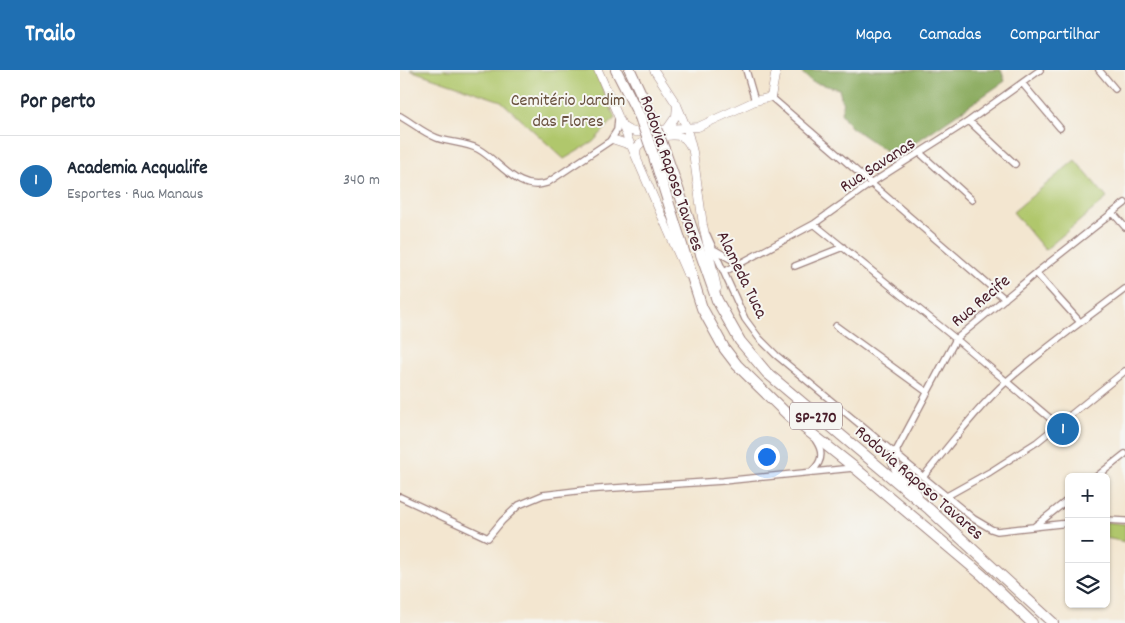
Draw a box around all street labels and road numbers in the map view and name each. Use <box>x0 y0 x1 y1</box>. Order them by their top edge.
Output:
street label: Rodovia Raposo Tavares <box>632 92 709 255</box>
street label: Rua Savanas <box>836 132 921 200</box>
street label: Alameda Tuca <box>709 227 773 324</box>
street label: Rua Recife <box>947 270 1017 334</box>
road number: SP-270 <box>790 402 842 430</box>
street label: Rodovia Raposo Tavares <box>848 421 988 547</box>

